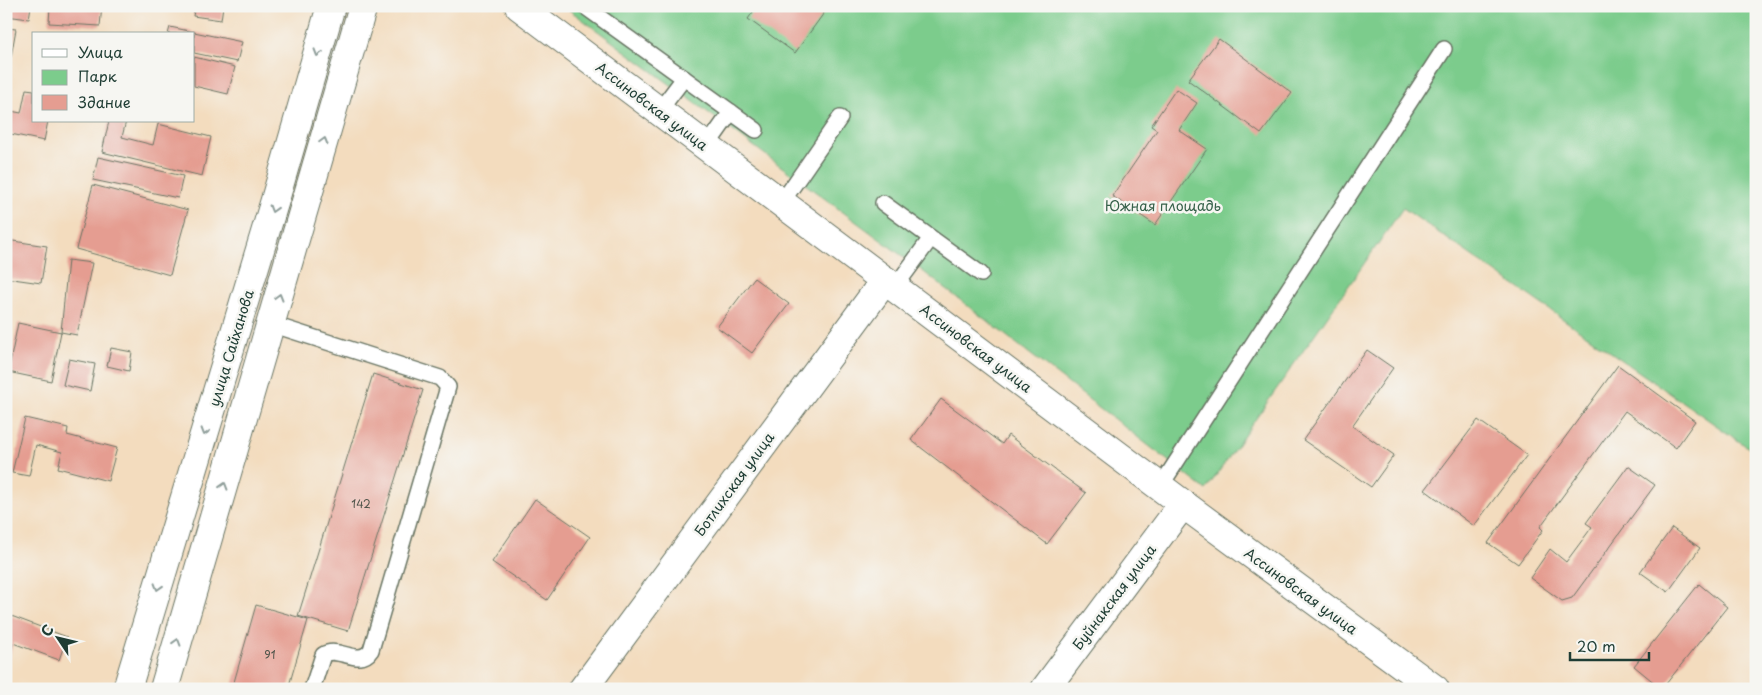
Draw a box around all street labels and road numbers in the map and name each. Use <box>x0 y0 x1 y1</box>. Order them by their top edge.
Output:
street label: Ассиновская улица <box>592 57 713 155</box>
street label: улица Сайханова <box>203 287 259 409</box>
street label: Ассиновская улица <box>916 299 1037 397</box>
street label: Ботлихская улица <box>689 428 779 540</box>
street label: Буйнакская улица <box>1067 540 1161 654</box>
street label: Ассиновская улица <box>1240 543 1362 639</box>

